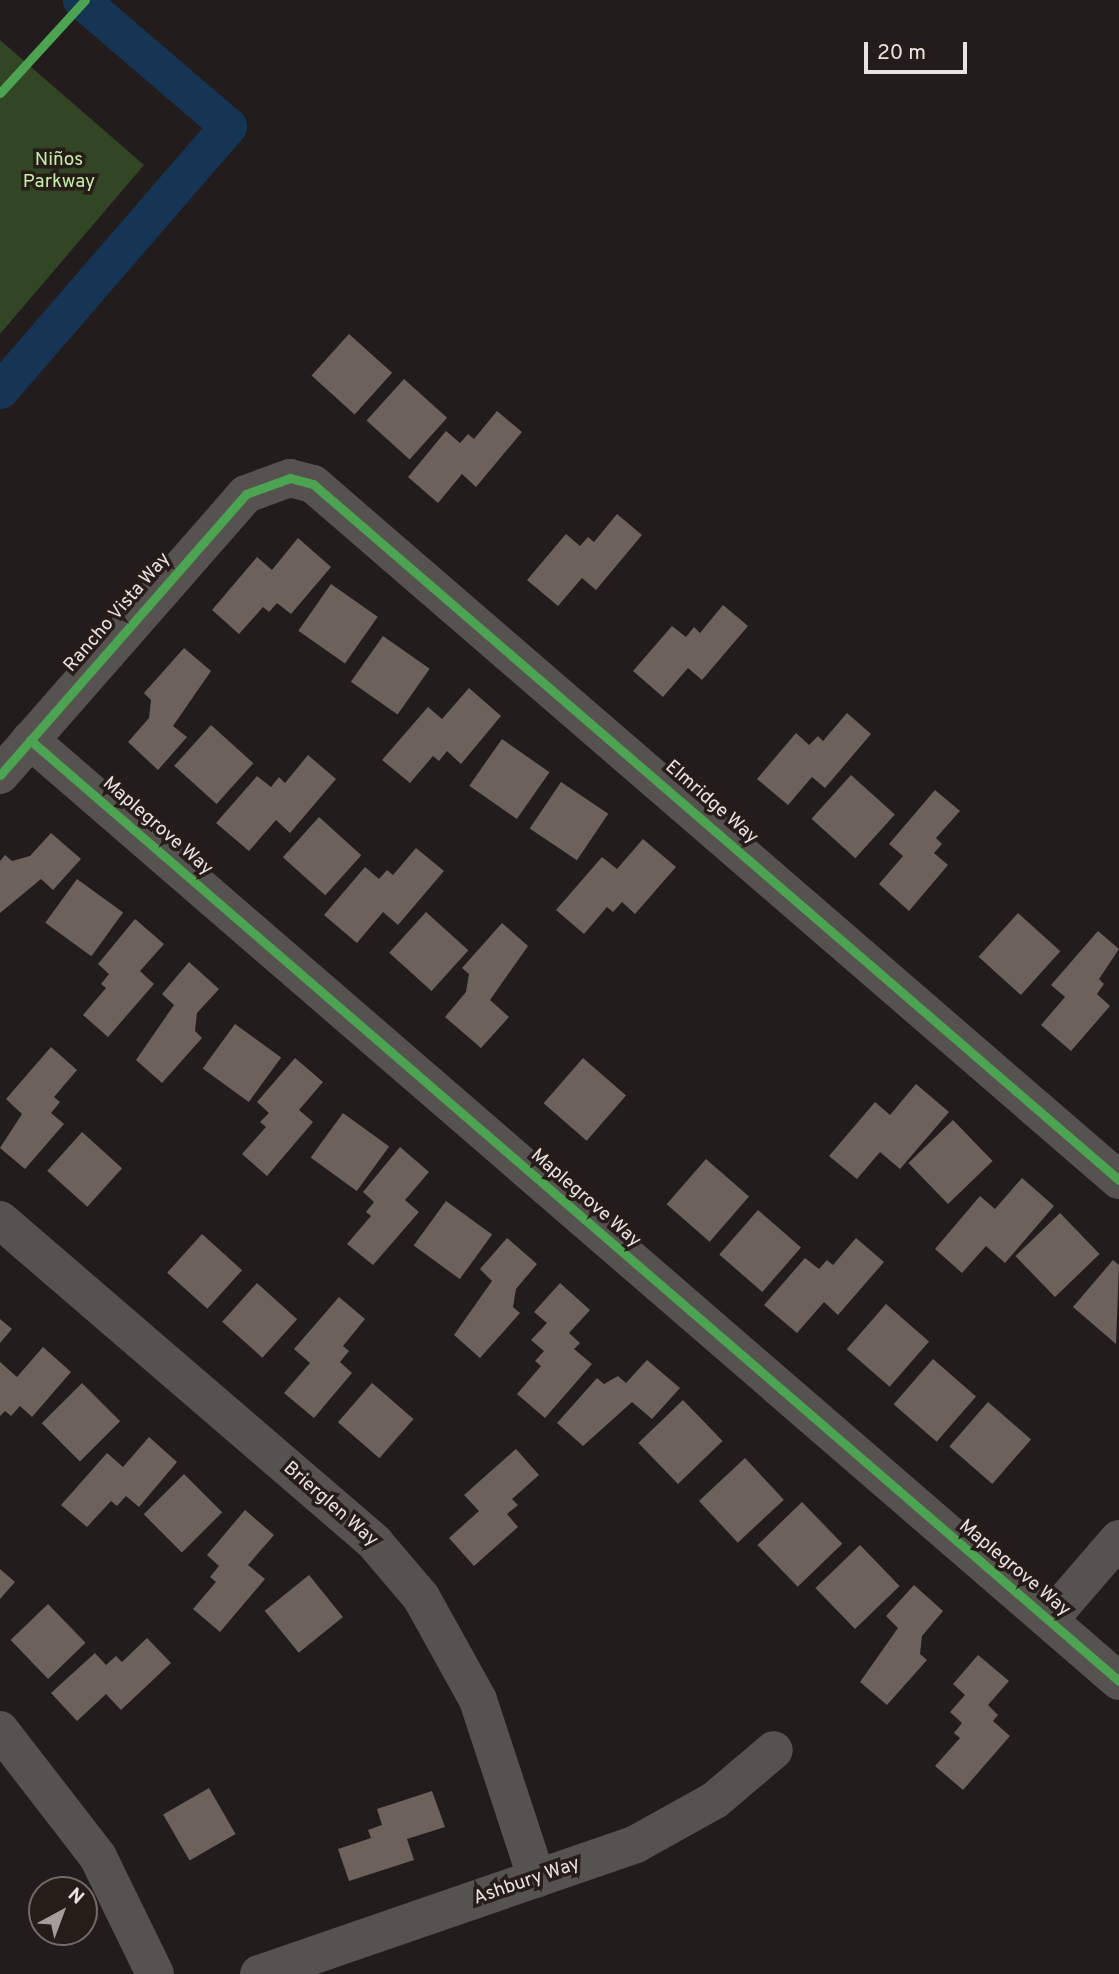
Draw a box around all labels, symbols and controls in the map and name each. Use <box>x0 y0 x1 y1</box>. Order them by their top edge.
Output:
scale bar <box>867 28 970 72</box>
text: 20 m <box>877 40 926 67</box>
park label: Niños Parkway <box>23 150 95 194</box>
street label: Rancho Vista Way <box>60 548 176 678</box>
street label: Elmridge Way <box>660 756 762 850</box>
street label: Maplegrove Way <box>97 773 217 881</box>
street label: Maplegrove Way <box>525 1145 645 1253</box>
street label: Brierglen Way <box>278 1457 382 1553</box>
street label: Maplegrove Way <box>953 1516 1075 1622</box>
street label: Ashbury Way <box>471 1853 583 1911</box>
north arrow <box>28 1876 98 1946</box>
text: N <box>62 1883 88 1910</box>

